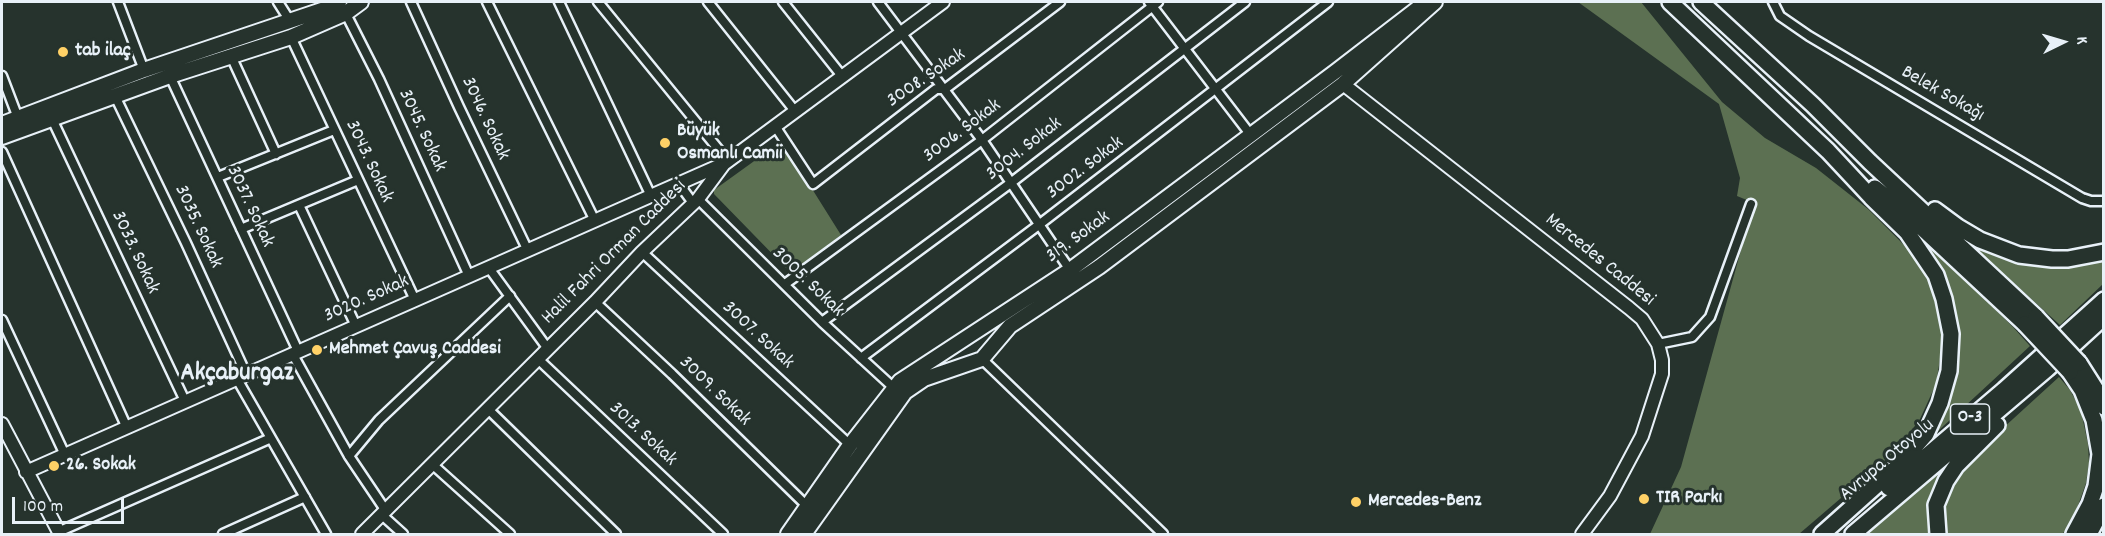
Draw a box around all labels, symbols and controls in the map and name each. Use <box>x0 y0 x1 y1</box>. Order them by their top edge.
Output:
north arrow <box>2033 12 2093 72</box>
text: K <box>2070 36 2093 45</box>
place label: tab ilaç <box>75 40 131 64</box>
street label: 3008. Sokak <box>883 44 971 114</box>
marker: tab ilaç <box>56 45 70 59</box>
street label: Belek Sokağı <box>1896 62 1988 128</box>
street label: 3046. Sokak <box>454 73 514 165</box>
street label: 3045. Sokak <box>391 86 451 176</box>
street label: 3006. Sokak <box>919 95 1007 169</box>
street label: 3004. Sokak <box>982 113 1068 187</box>
street label: 3043. Sokak <box>338 117 398 207</box>
place label: Büyük Osmanlı Camii <box>677 120 783 167</box>
street label: 3002. Sokak <box>1043 132 1129 206</box>
marker: Büyük Osmanlı Camii <box>658 136 672 150</box>
street label: 3037. Sokak <box>220 162 278 252</box>
street label: Halil Fahri Orman Caddesi <box>537 175 693 331</box>
street label: 3035. Sokak <box>167 181 227 273</box>
street label: 319. Sokak <box>1042 207 1116 269</box>
street label: 3033. Sokak <box>104 208 164 298</box>
street label: Mercedes Caddesi <box>1539 209 1659 313</box>
street label: 3005. Sokak <box>766 243 848 323</box>
street label: 3020. Sokak <box>321 271 413 329</box>
street label: 3007. Sokak <box>716 297 798 375</box>
place label: Mehmet Çavuş Caddesi <box>329 338 501 362</box>
marker: Mehmet Çavuş Caddesi <box>310 343 324 357</box>
street label: 3009. Sokak <box>673 352 755 432</box>
district label: Akçaburgaz <box>180 359 294 391</box>
street label: 3013. Sokak <box>603 397 681 473</box>
road number: O-3 <box>1950 404 1990 434</box>
street label: Avrupa Otoyolu <box>1836 414 1940 508</box>
place label: 26. Sokak <box>66 454 136 478</box>
marker: 26. Sokak <box>47 459 61 473</box>
scale bar <box>15 485 128 523</box>
place label: TIR Parkı <box>1656 487 1722 511</box>
place label: Mercedes-Benz <box>1368 490 1481 514</box>
marker: TIR Parkı <box>1637 492 1651 506</box>
text: 100 m <box>23 495 63 520</box>
marker: Mercedes-Benz <box>1349 495 1363 509</box>

